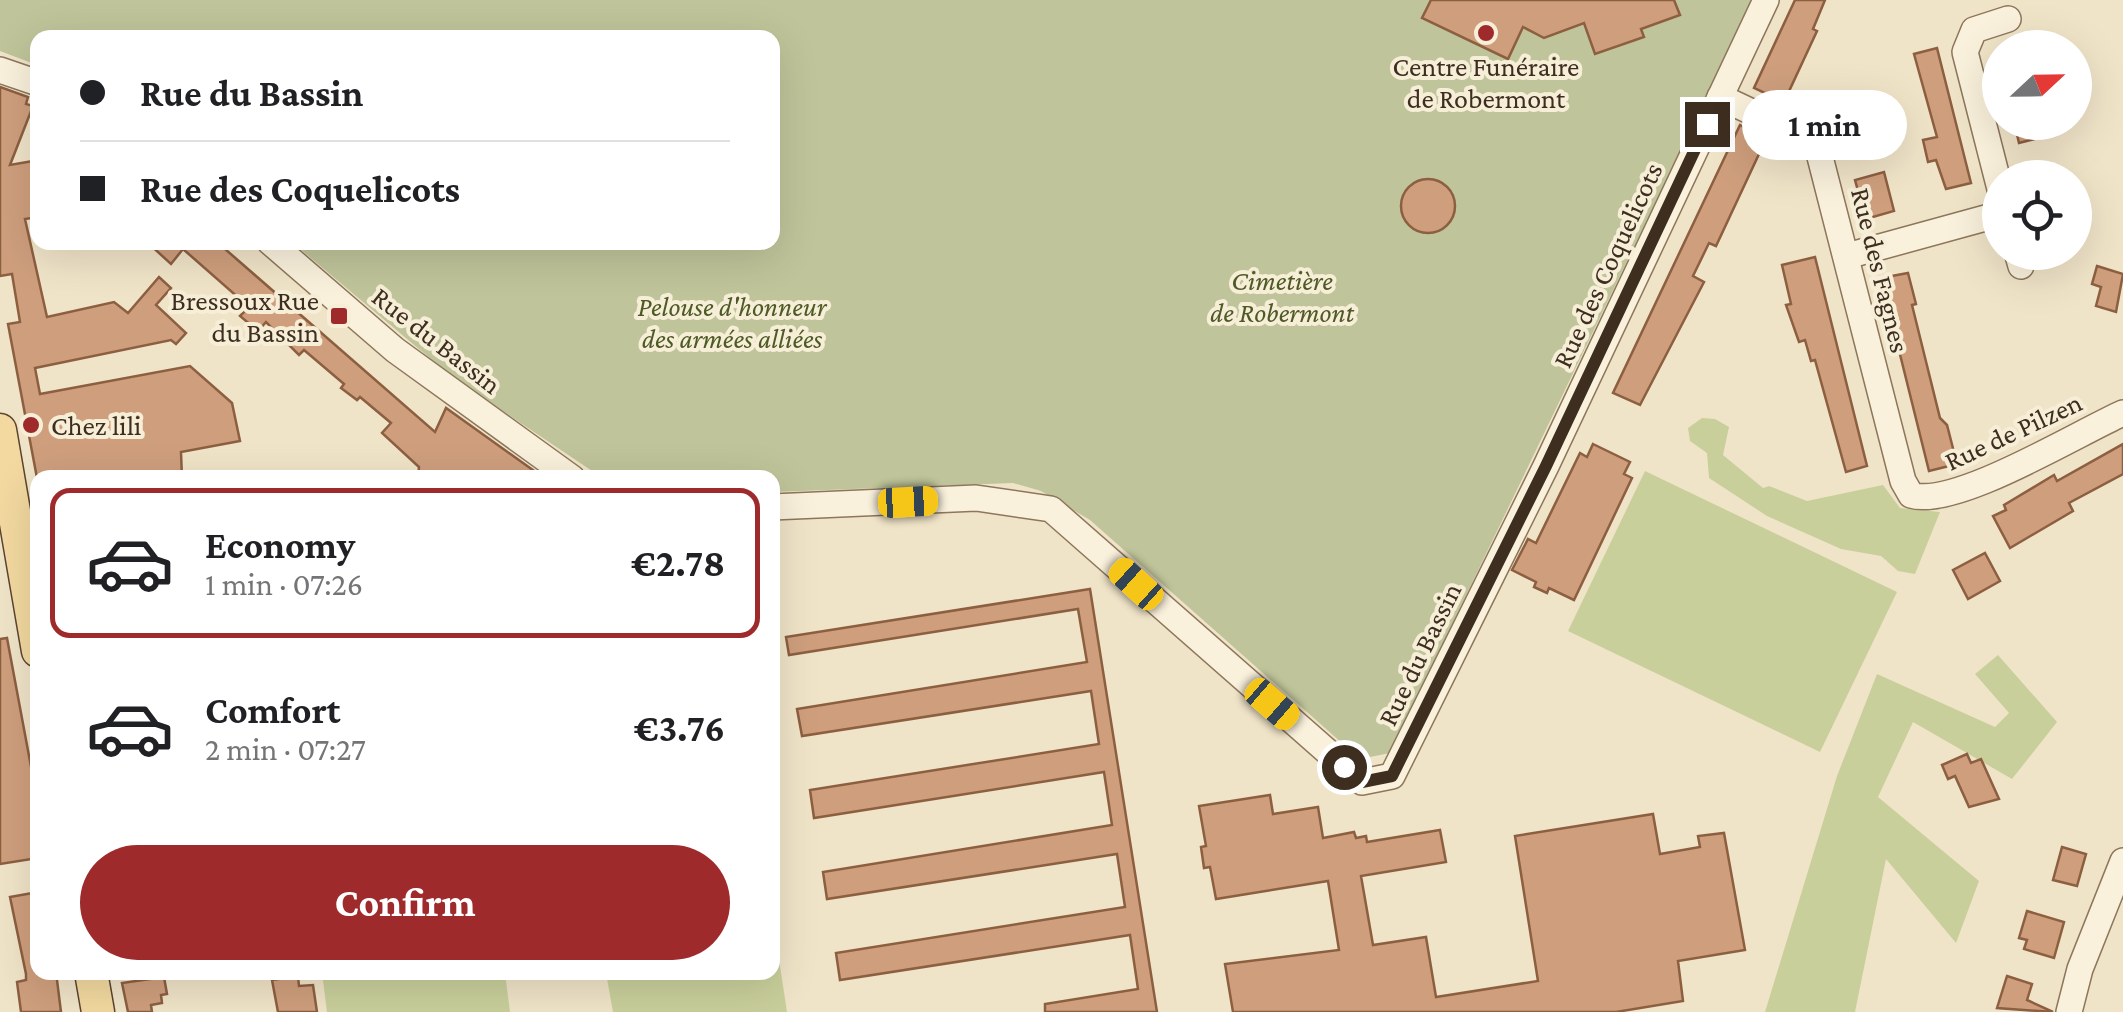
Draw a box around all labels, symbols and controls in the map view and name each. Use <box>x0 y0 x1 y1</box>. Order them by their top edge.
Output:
marker: Centre Funéraire de Robermont <box>1475 22 1497 44</box>
north arrow <box>1982 30 2092 140</box>
map controls <box>1982 30 2092 270</box>
place label: Centre Funéraire de Robermont <box>1393 51 1579 114</box>
text: Rue du Bassin <box>140 72 363 114</box>
callout: 1 min <box>1742 89 1907 159</box>
route end <box>1685 102 1730 147</box>
text: 1 min <box>1788 107 1861 143</box>
street label: Rue des Coquelicots <box>1546 158 1669 373</box>
button: locate <box>1982 160 2092 270</box>
text: Rue des Coquelicots <box>140 168 460 210</box>
street label: Rue des Fagnes <box>1845 184 1916 356</box>
park label: Cimetière de Robermont <box>1210 265 1355 328</box>
street label: Rue du Bassin <box>366 280 507 400</box>
place label: Bressoux Rue du Bassin <box>171 285 319 348</box>
park label: Pelouse d'honneur des armées alliées <box>637 291 828 354</box>
marker: Bressoux Rue du Bassin <box>328 305 350 327</box>
street label: Rue de Pilzen <box>1940 386 2087 477</box>
place label: Chez lili <box>51 410 141 441</box>
marker: Chez lili <box>20 414 42 436</box>
car <box>877 485 939 519</box>
icon: car <box>85 518 175 608</box>
text: Economy <box>205 524 355 566</box>
text: €2.78 <box>631 542 725 584</box>
car <box>1104 553 1168 615</box>
text: 1 min · 07:26 <box>205 566 363 602</box>
street label: Rue du Bassin <box>1372 578 1467 731</box>
car <box>1240 673 1304 735</box>
icon: car <box>85 683 175 773</box>
text: Comfort <box>205 689 341 731</box>
text: €3.76 <box>634 707 725 749</box>
text: 2 min · 07:27 <box>205 731 366 767</box>
route start <box>1322 745 1367 790</box>
button: Confirm <box>80 845 730 960</box>

